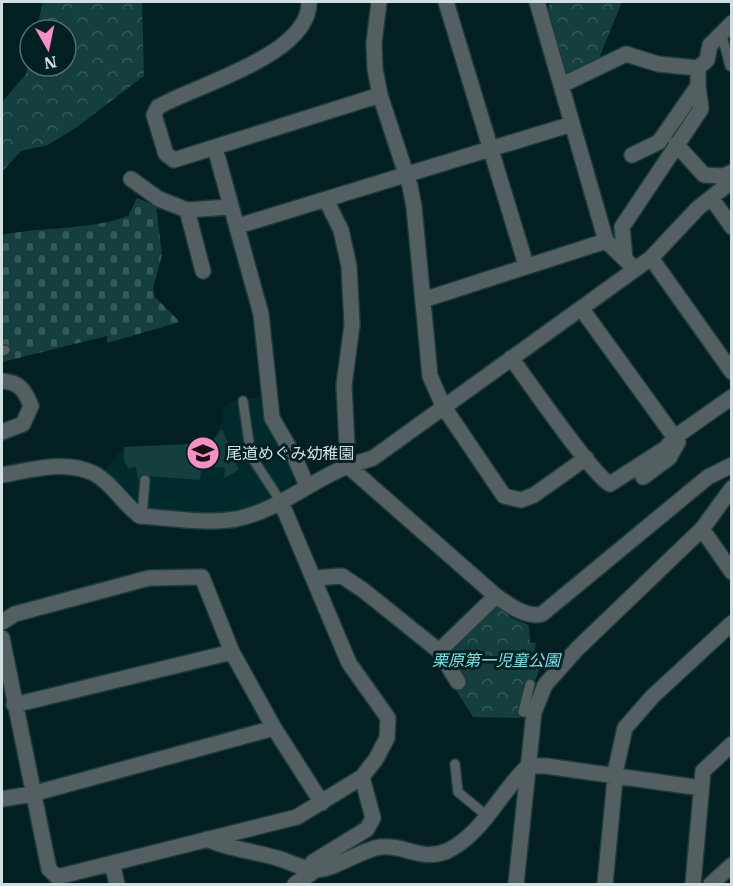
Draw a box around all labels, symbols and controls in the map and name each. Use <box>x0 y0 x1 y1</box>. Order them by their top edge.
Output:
north arrow <box>18 18 78 78</box>
text: N <box>43 52 58 74</box>
school or university icon: 尾道めぐみ幼稚園 <box>185 435 221 471</box>
place label: 尾道めぐみ幼稚園 <box>226 443 354 463</box>
park label: 栗原第一児童公園 <box>432 650 562 670</box>

